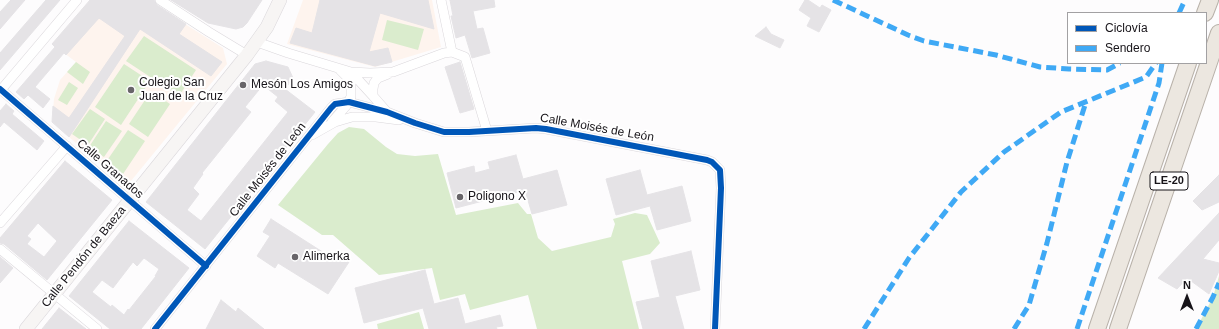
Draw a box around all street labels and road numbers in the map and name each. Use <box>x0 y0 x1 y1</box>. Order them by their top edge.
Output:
street label: Calle Moisés de León <box>539 111 655 145</box>
street label: Calle Moisés de León <box>227 120 309 220</box>
street label: Calle Granados <box>74 136 146 202</box>
road number: LE-20 <box>1150 172 1188 190</box>
street label: Calle Pendón de Baeza <box>39 203 129 311</box>

